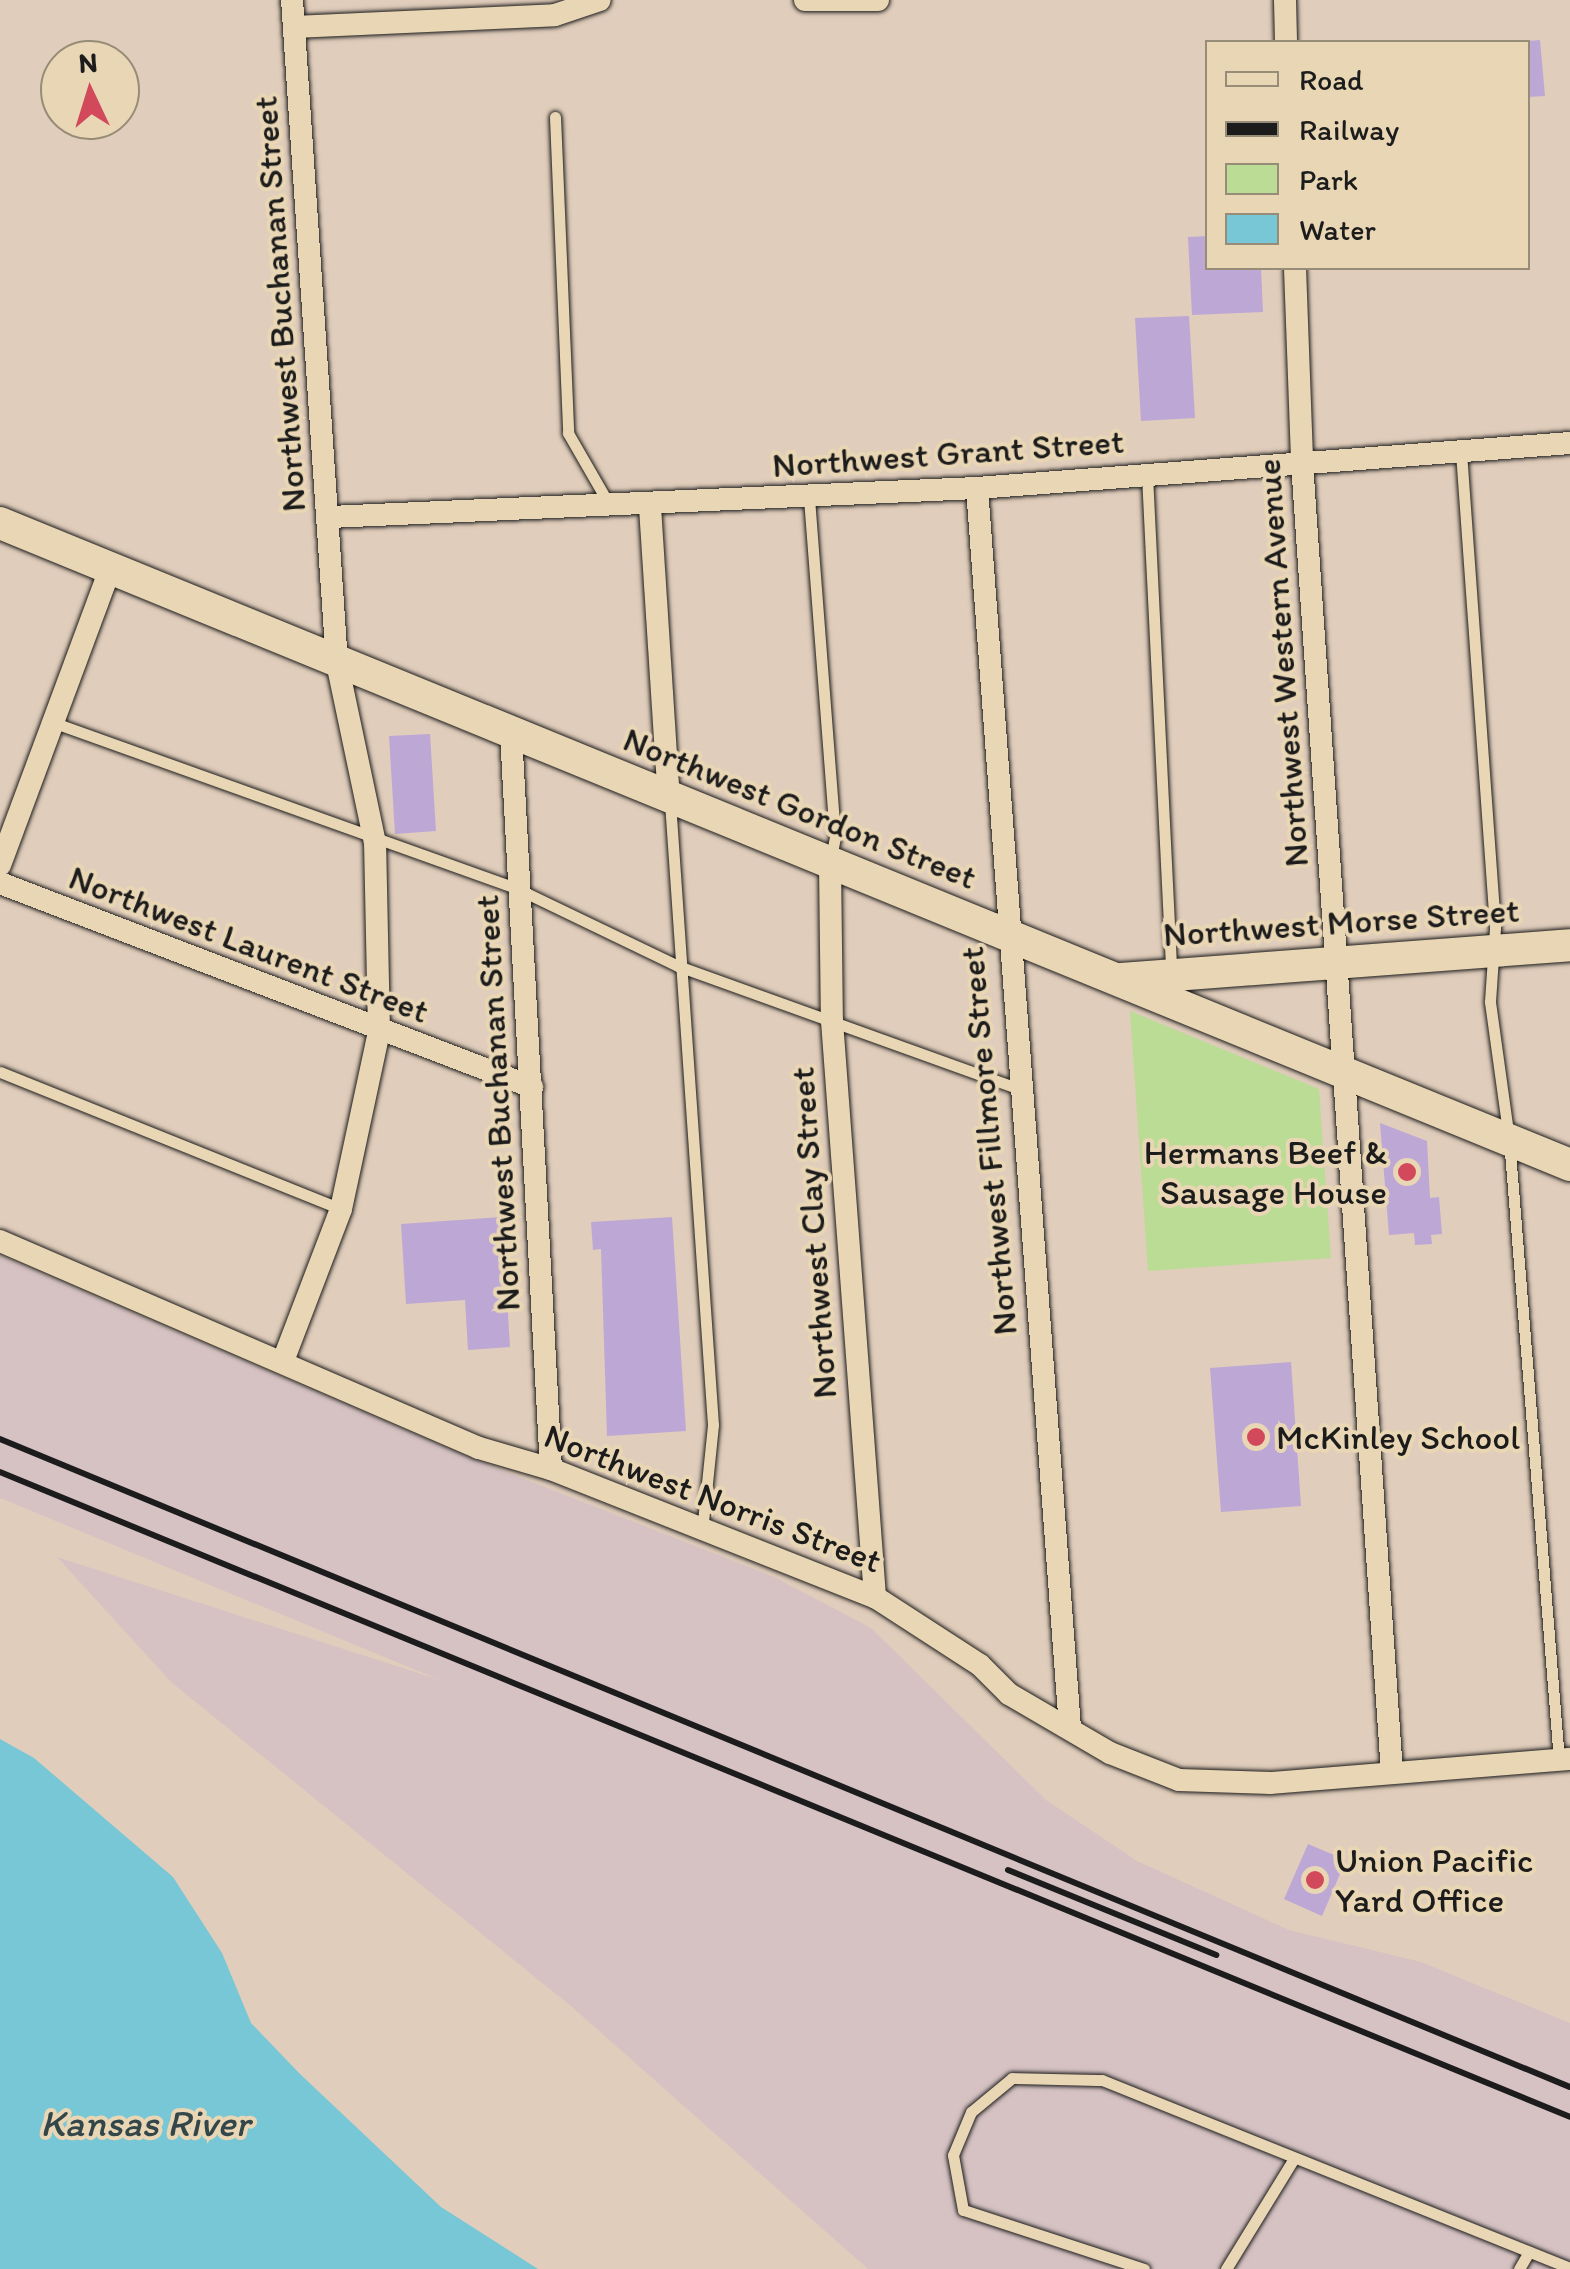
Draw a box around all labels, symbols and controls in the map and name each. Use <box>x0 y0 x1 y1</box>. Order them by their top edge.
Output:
north arrow <box>40 40 140 140</box>
legend <box>1205 40 1530 270</box>
text: N <box>77 44 99 80</box>
text: Road <box>1299 61 1364 98</box>
street label: Northwest Buchanan Street <box>244 95 314 513</box>
text: Railway <box>1299 111 1399 148</box>
text: Park <box>1299 161 1358 198</box>
text: Water <box>1299 211 1376 248</box>
street label: Northwest Grant Street <box>771 420 1125 486</box>
street label: Northwest Western Avenue <box>1247 459 1317 867</box>
street label: Northwest Gordon Street <box>617 718 983 898</box>
street label: Northwest Laurent Street <box>63 856 435 1032</box>
street label: Northwest Morse Street <box>1162 889 1520 955</box>
street label: Northwest Buchanan Street <box>465 894 529 1312</box>
street label: Northwest Fillmore Street <box>950 945 1026 1337</box>
street label: Northwest Clay Street <box>780 1066 846 1400</box>
place label: Hermans Beef & Sausage House <box>1144 1131 1387 1213</box>
marker: Hermans Beef & Sausage House <box>1396 1161 1418 1183</box>
street label: Northwest Norris Street <box>538 1414 888 1582</box>
place label: McKinley School <box>1276 1416 1520 1458</box>
marker: McKinley School <box>1245 1426 1267 1448</box>
place label: Union Pacific Yard Office <box>1335 1839 1532 1921</box>
marker: Union Pacific Yard Office <box>1304 1869 1326 1891</box>
water label: Kansas River <box>40 2101 250 2147</box>

